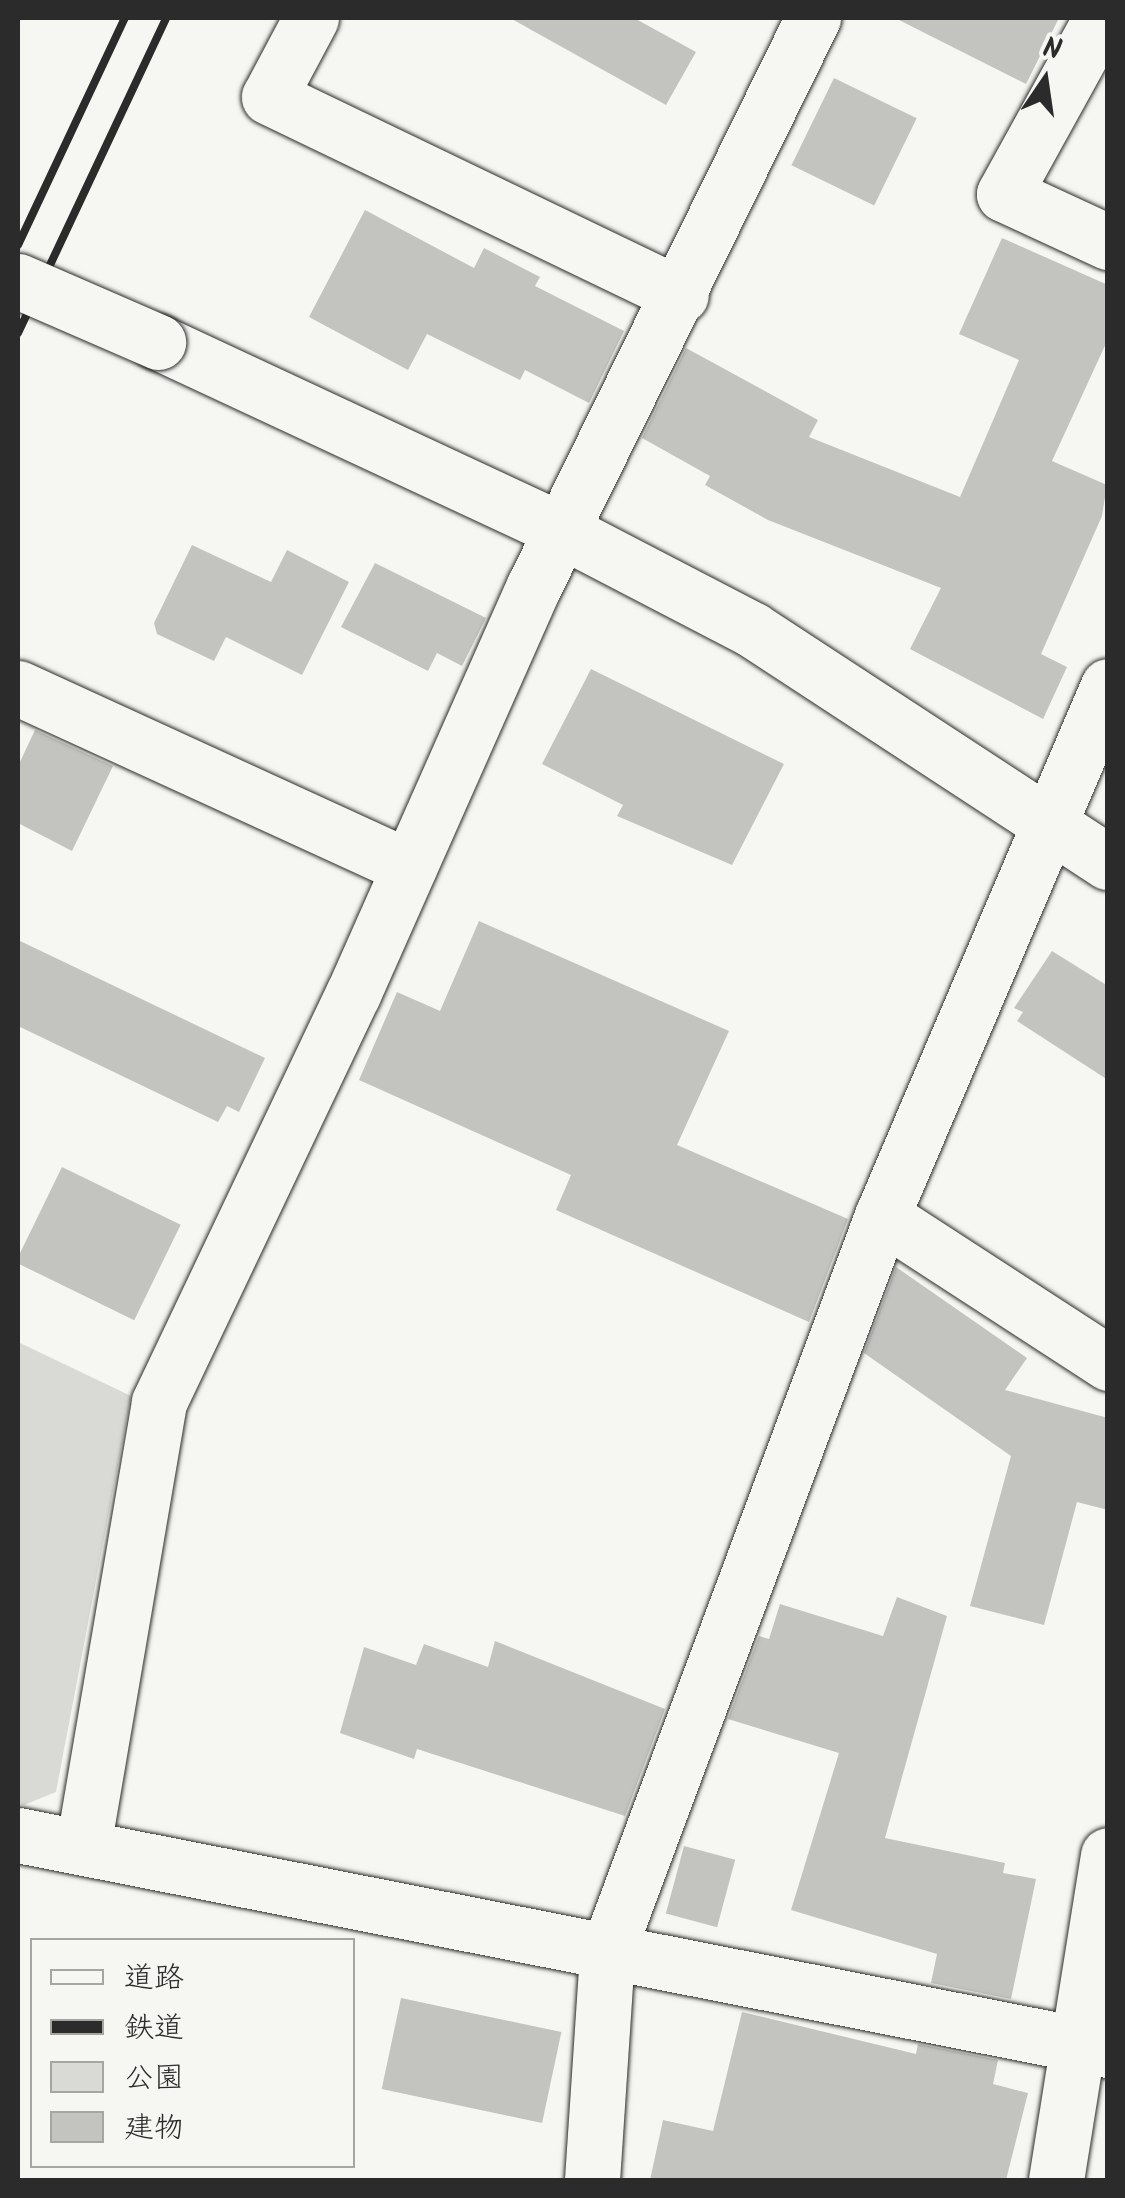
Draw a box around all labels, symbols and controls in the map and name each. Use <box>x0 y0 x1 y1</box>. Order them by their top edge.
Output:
text: N <box>1038 26 1066 74</box>
north arrow <box>995 30 1095 130</box>
legend <box>30 1938 355 2168</box>
text: 道路 <box>124 1955 184 2003</box>
text: 鉄道 <box>124 2005 184 2053</box>
text: 公園 <box>124 2055 184 2103</box>
text: 建物 <box>124 2105 184 2153</box>

